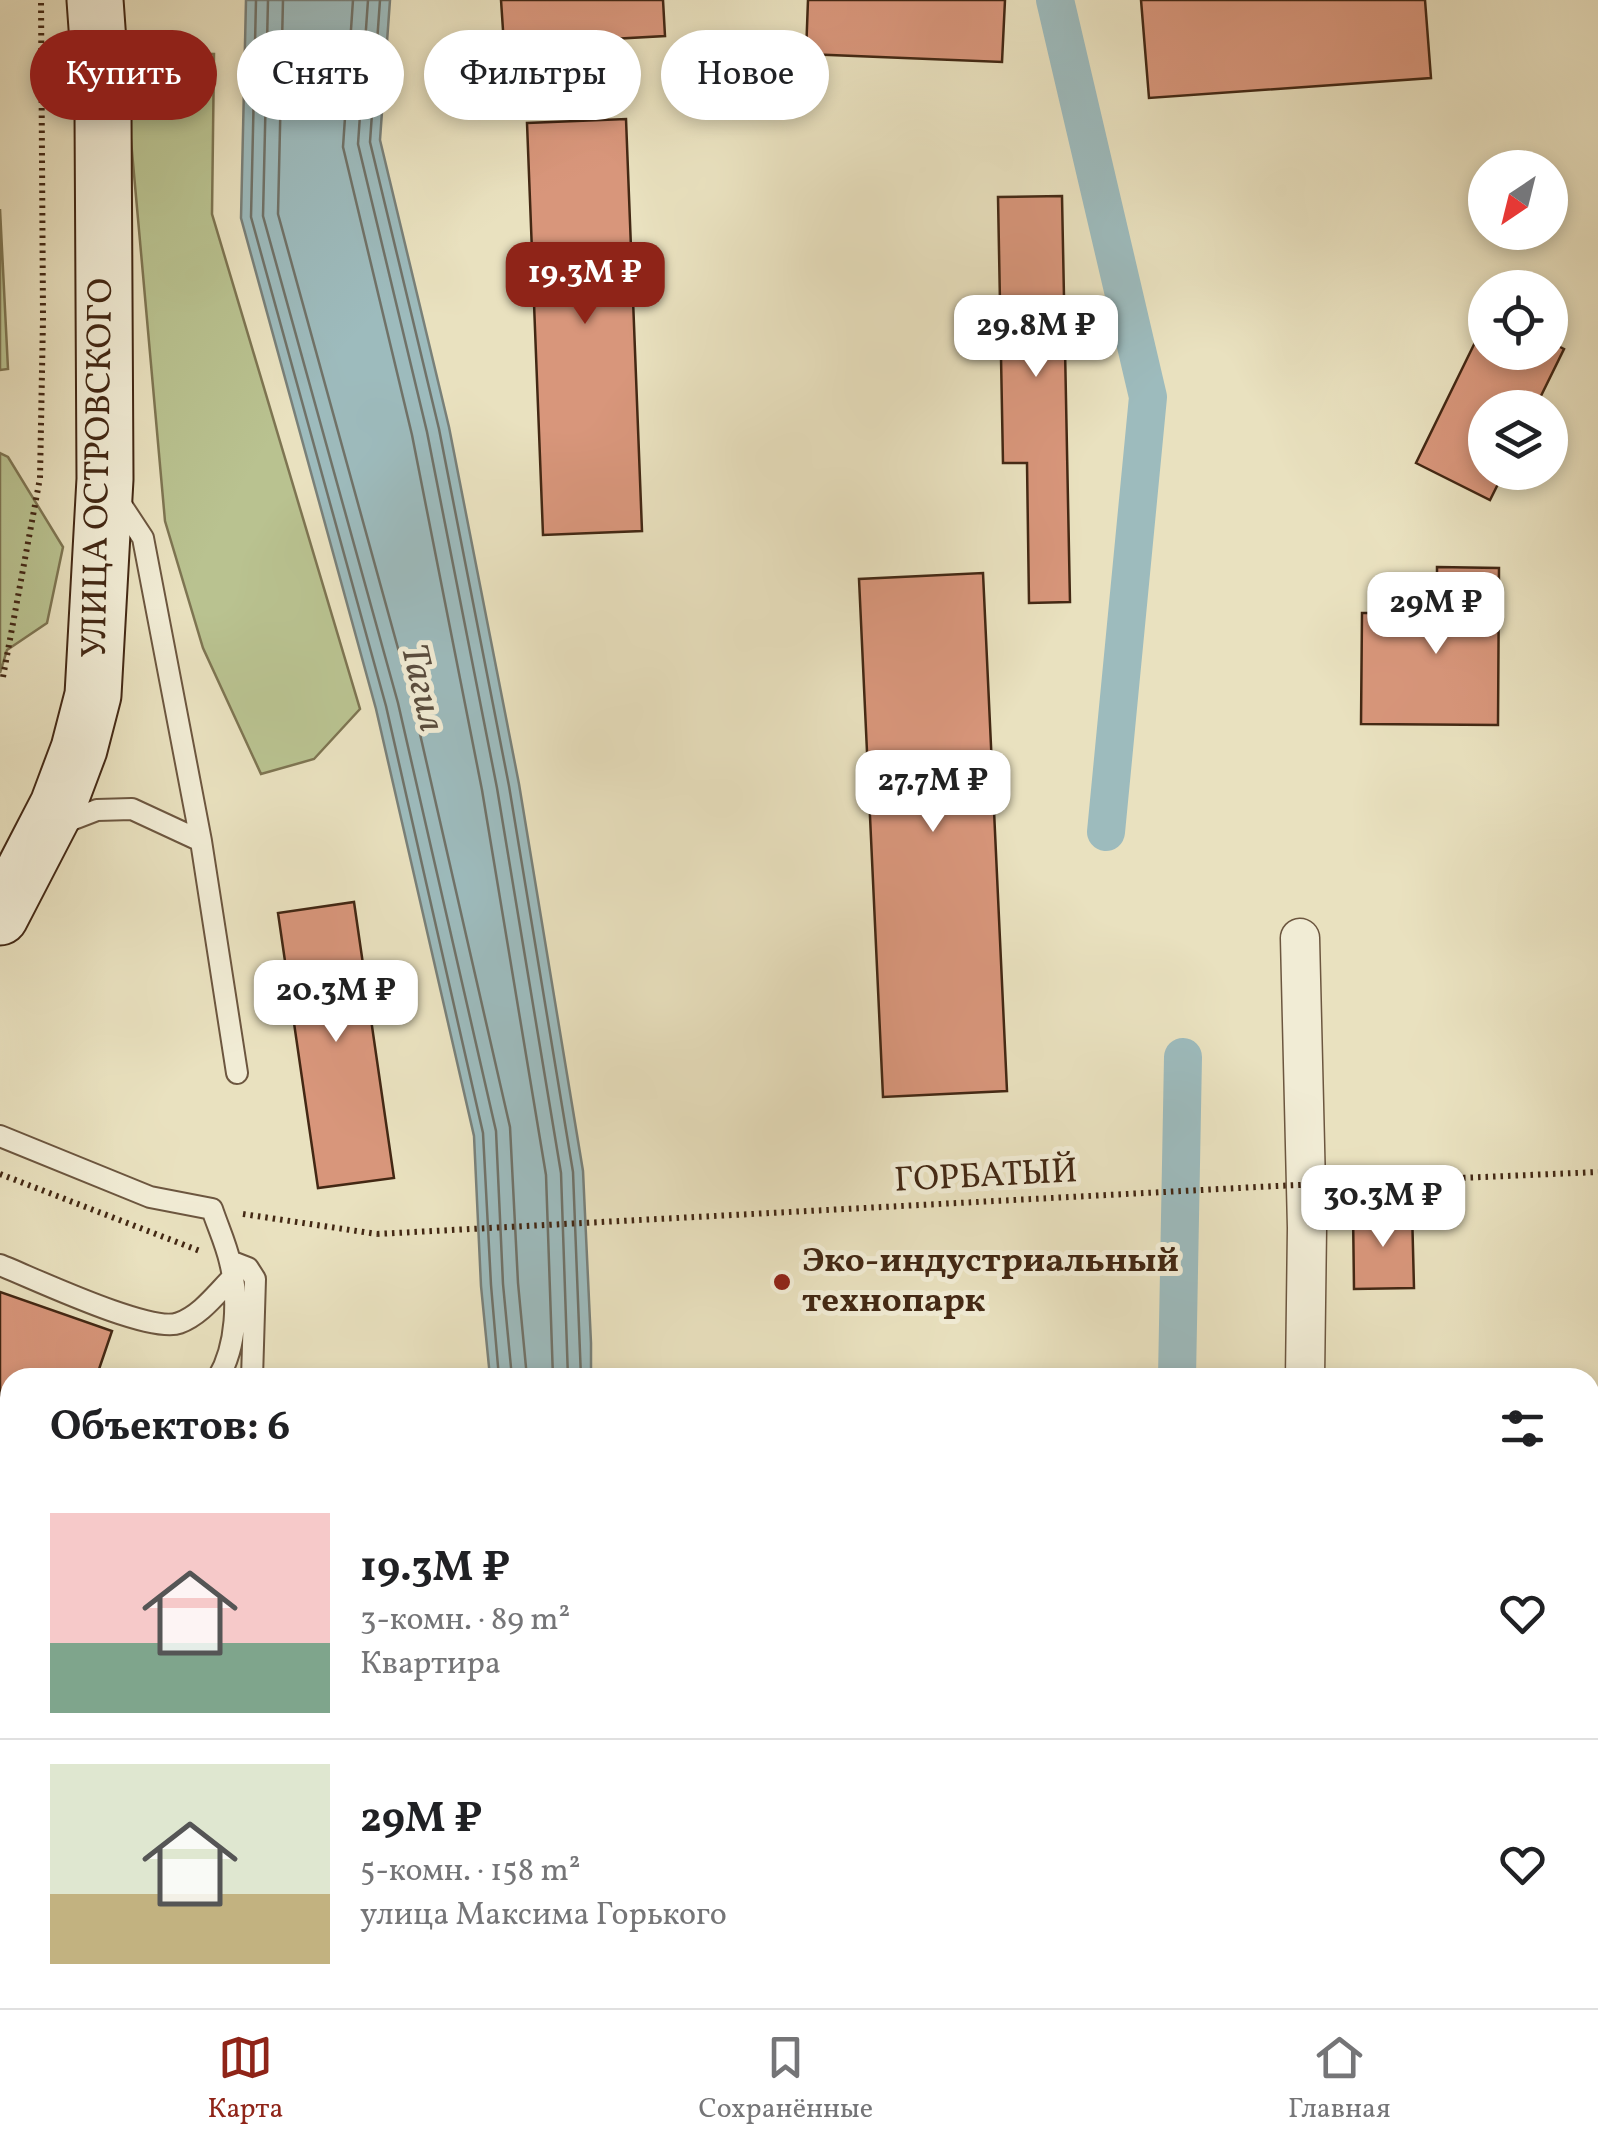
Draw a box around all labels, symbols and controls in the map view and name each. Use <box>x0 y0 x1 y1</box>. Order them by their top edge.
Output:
chip: Купить <box>30 30 217 120</box>
chip: Снять <box>237 30 404 120</box>
chip: Фильтры <box>424 30 641 120</box>
chip: Новое <box>661 30 829 120</box>
north arrow <box>1468 150 1568 250</box>
map controls <box>1468 150 1568 490</box>
pin: 19.3M ₽ <box>493 242 677 327</box>
text: 19.3M ₽ <box>528 252 642 296</box>
button: locate <box>1468 270 1568 370</box>
street label: УЛИЦА ОСТРОВСКОГО <box>72 278 126 658</box>
pin: 29.8M ₽ <box>944 295 1128 380</box>
text: 29.8M ₽ <box>976 305 1096 349</box>
button: layers <box>1468 390 1568 490</box>
pin: 29M ₽ <box>1366 572 1506 657</box>
text: 29M ₽ <box>1389 582 1483 626</box>
water label: Тагил <box>385 639 457 737</box>
pin: 27.7M ₽ <box>841 750 1025 835</box>
text: 27.7M ₽ <box>877 760 989 804</box>
pin: 20.3M ₽ <box>244 960 428 1045</box>
text: 20.3M ₽ <box>276 970 396 1014</box>
street label: ГОРБАТЫЙ <box>893 1148 1079 1206</box>
pin: 30.3M ₽ <box>1291 1165 1475 1250</box>
text: 30.3M ₽ <box>1323 1175 1443 1219</box>
place label: Эко-индустриальный технопарк <box>802 1238 1179 1326</box>
marker: Эко-индустриальный технопарк <box>771 1271 793 1293</box>
text: Объектов: 6 <box>50 1399 290 1458</box>
icon: filters <box>1495 1401 1550 1456</box>
text: 19.3M ₽ <box>360 1540 510 1599</box>
icon: home <box>130 1553 250 1673</box>
icon: heart <box>1495 1586 1550 1641</box>
text: 3-комн. · 89 m² <box>360 1599 570 1643</box>
text: Квартира <box>360 1643 501 1687</box>
text: 29M ₽ <box>360 1791 483 1850</box>
icon: home <box>130 1804 250 1924</box>
icon: heart <box>1495 1837 1550 1892</box>
text: 5-комн. · 158 m² <box>360 1850 581 1894</box>
text: улица Максима Горького <box>360 1894 727 1938</box>
tab: Карта <box>207 2030 283 2129</box>
tab: Сохранённые <box>698 2030 873 2129</box>
tab: Главная <box>1288 2030 1391 2129</box>

